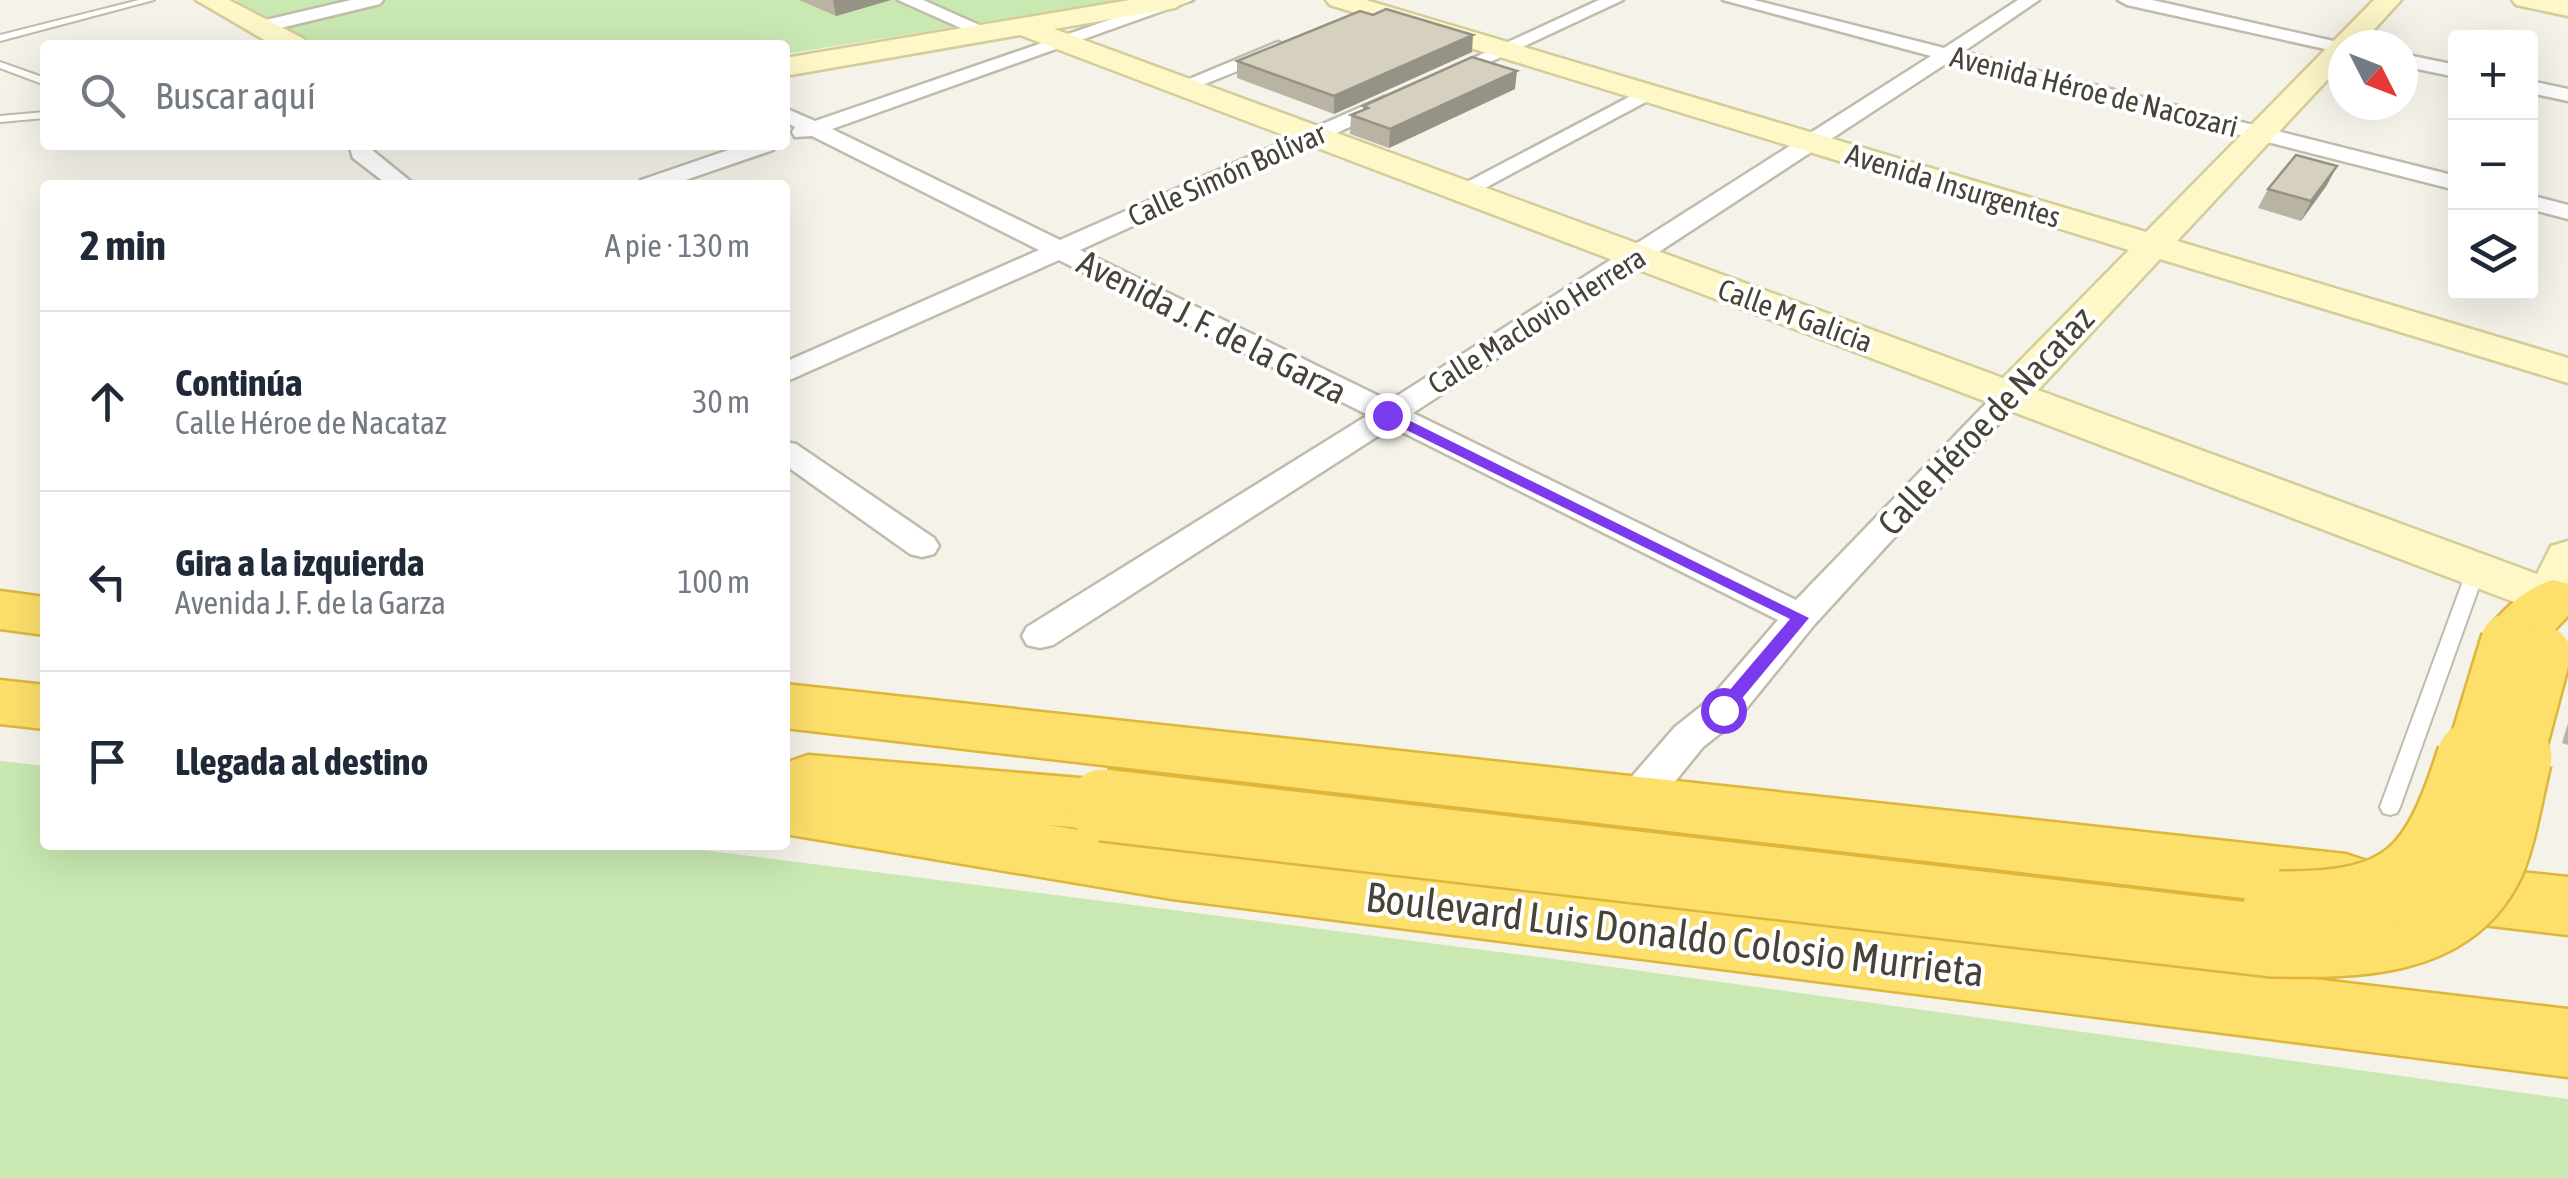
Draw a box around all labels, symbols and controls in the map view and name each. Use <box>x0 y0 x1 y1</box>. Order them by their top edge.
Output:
north arrow <box>2328 30 2418 120</box>
map controls <box>2448 30 2538 300</box>
button: + <box>2448 30 2538 120</box>
street label: Avenida Héroe de Nacozari <box>1947 39 2241 143</box>
search box <box>40 40 790 150</box>
icon: search <box>75 68 130 123</box>
text: Buscar aquí <box>155 74 316 117</box>
street label: Calle Simón Bolívar <box>1123 115 1332 233</box>
button: − <box>2448 120 2538 210</box>
street label: Avenida Insurgentes <box>1842 136 2065 234</box>
button: layers <box>2448 210 2538 300</box>
text: 2 min <box>80 221 166 269</box>
text: A pie · 130 m <box>605 227 750 264</box>
street label: Calle Maclovio Herrera <box>1422 240 1651 401</box>
street label: Avenida J. F. de la Garza <box>1071 241 1354 411</box>
street label: Calle M Galicia <box>1714 271 1877 359</box>
street label: Calle Héroe de Nacataz <box>1869 298 2101 543</box>
text: Continúa <box>175 361 303 404</box>
icon: ahead <box>80 374 135 429</box>
text: 30 m <box>692 383 750 420</box>
route end <box>1365 393 1411 439</box>
text: Calle Héroe de Nacataz <box>175 404 447 441</box>
text: Gira a la izquierda <box>175 541 424 584</box>
icon: left <box>80 554 135 609</box>
text: 100 m <box>677 563 750 600</box>
text: Avenida J. F. de la Garza <box>175 584 446 621</box>
route start <box>1701 688 1747 734</box>
icon: arrive <box>80 734 135 789</box>
text: Llegada al destino <box>175 740 428 783</box>
street label: Boulevard Luis Donaldo Colosio Murrieta <box>1363 872 1987 996</box>

